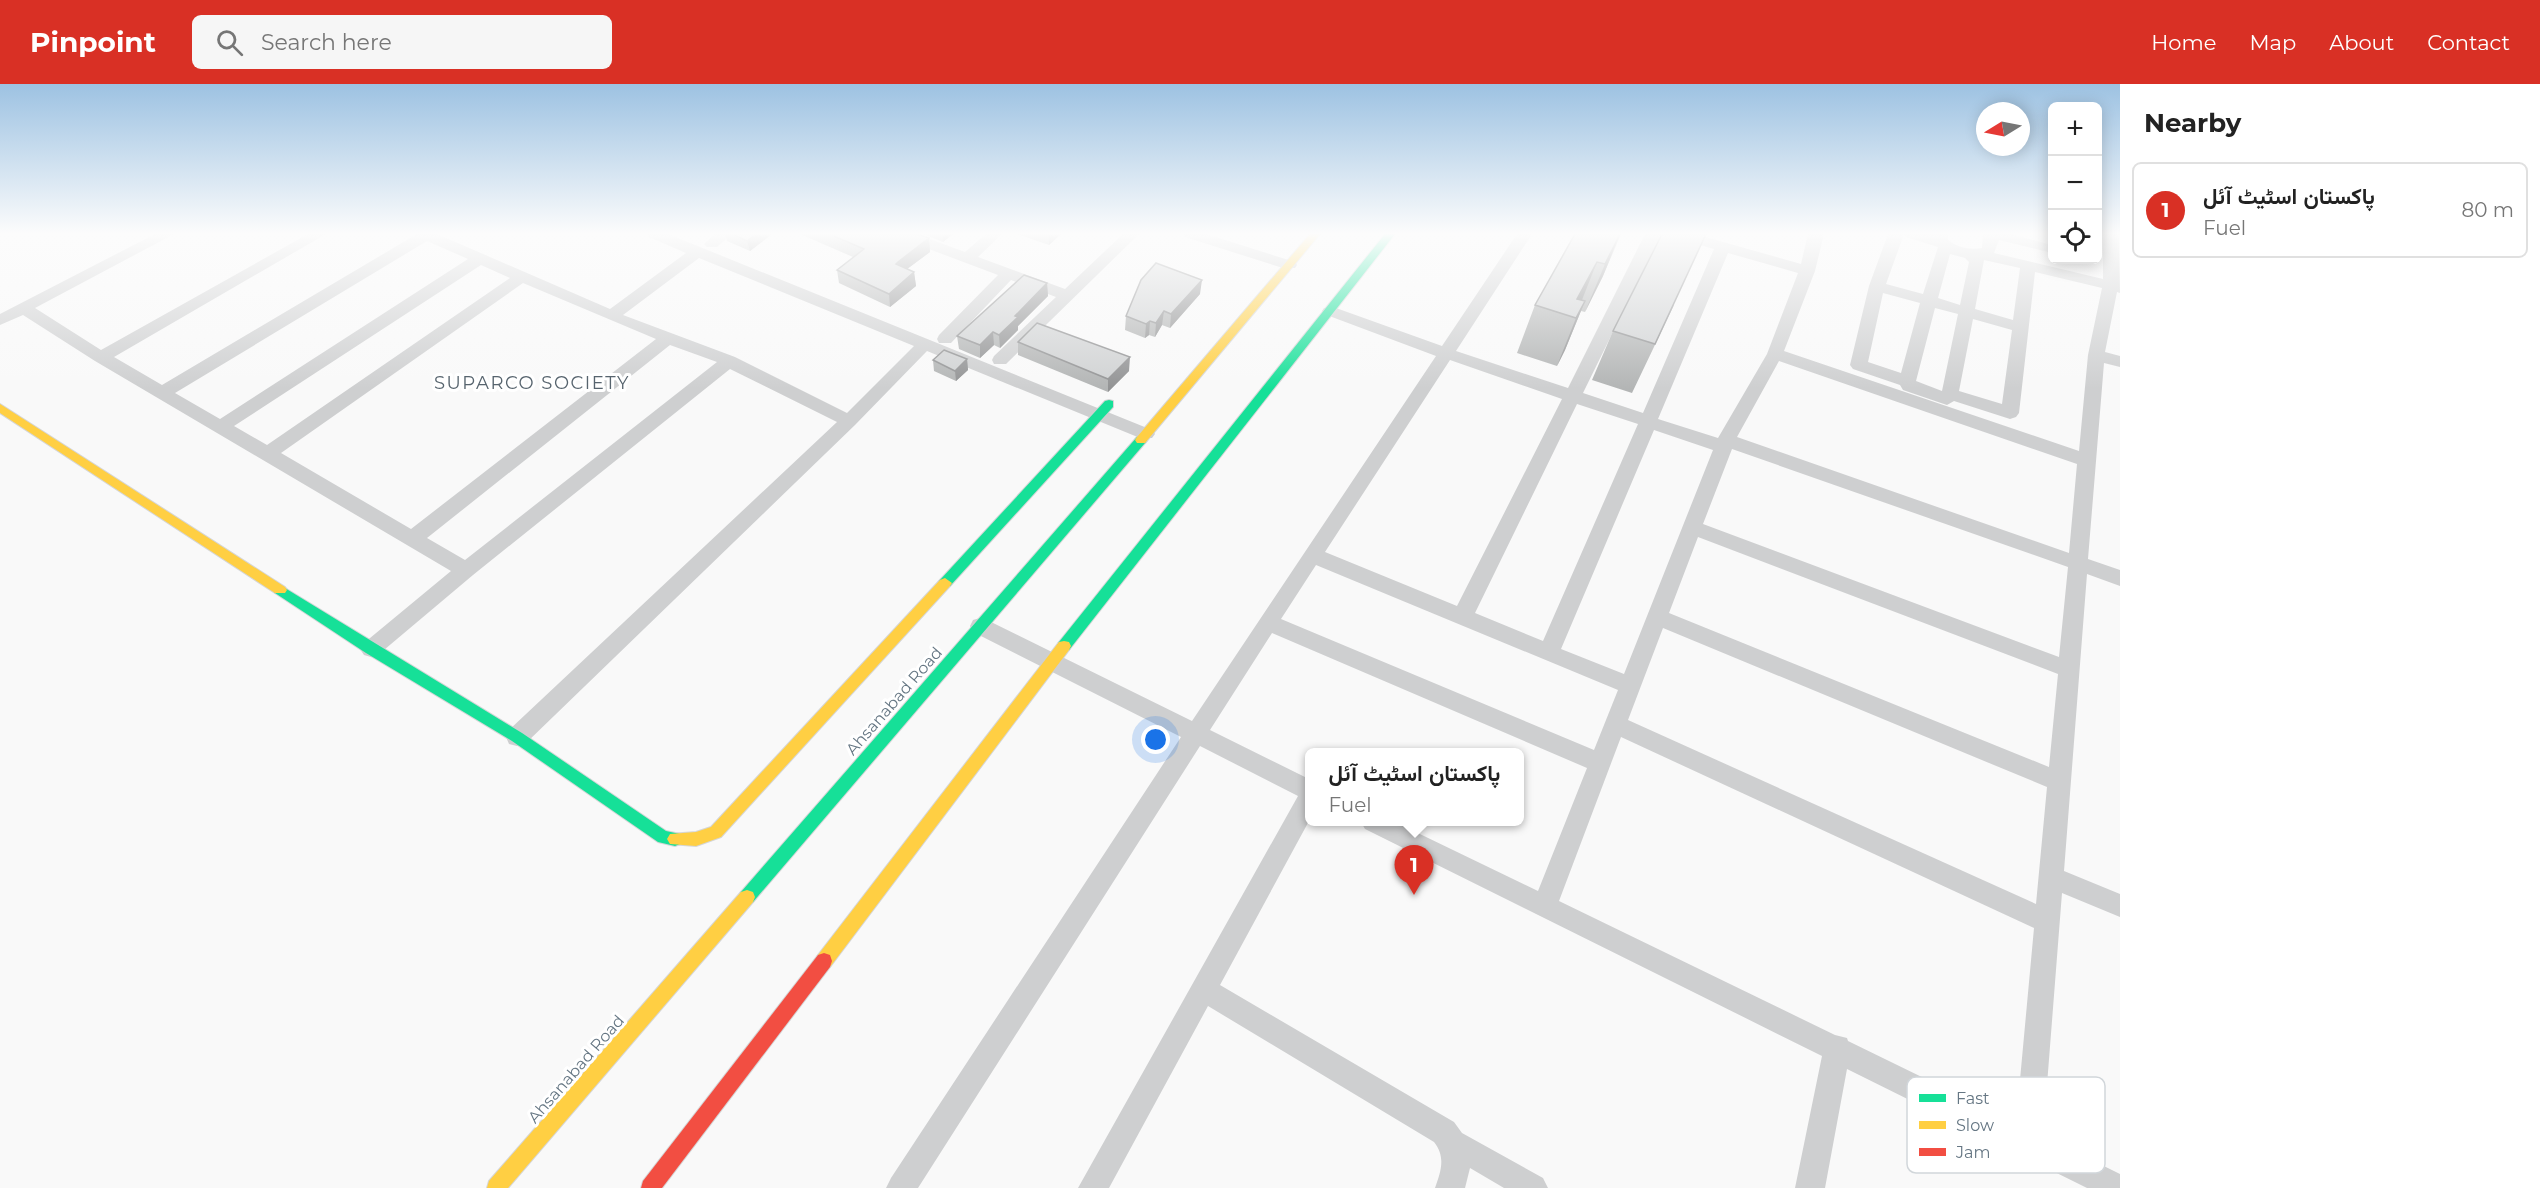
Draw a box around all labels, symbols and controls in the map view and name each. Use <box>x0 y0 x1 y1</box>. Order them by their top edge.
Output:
search box <box>192 15 612 69</box>
text: Pinpoint <box>30 25 156 59</box>
icon: search <box>213 26 246 59</box>
text: Search here <box>261 29 392 56</box>
text: Home <box>2151 30 2216 55</box>
text: Map <box>2249 30 2296 55</box>
text: About <box>2329 30 2394 55</box>
text: Contact <box>2427 30 2510 55</box>
north arrow <box>1976 102 2030 156</box>
map controls <box>2048 102 2102 264</box>
button: + <box>2048 102 2102 156</box>
text: Nearby <box>2144 107 2241 139</box>
button: − <box>2048 156 2102 210</box>
text: پاکستان اسٹیٹ آئل <box>2203 183 2375 210</box>
text: 1 <box>2162 198 2169 222</box>
text: 80 m <box>2462 198 2514 222</box>
button: locate <box>2048 210 2102 264</box>
text: Fuel <box>2203 216 2246 240</box>
district label: SUPARCO SOCIETY <box>434 372 630 394</box>
street label: Ahsanabad Road <box>842 643 946 759</box>
your location <box>1141 725 1170 754</box>
popup <box>1305 748 1524 826</box>
text: پاکستان اسٹیٹ آئل <box>1329 760 1500 787</box>
text: Fuel <box>1329 793 1372 817</box>
pin: 1 <box>1394 846 1434 895</box>
street label: Ahsanabad Road <box>524 1011 628 1127</box>
legend <box>1907 1077 2105 1173</box>
text: Fast <box>1956 1089 1990 1108</box>
text: Slow <box>1956 1116 1994 1135</box>
text: Jam <box>1955 1143 1990 1162</box>

